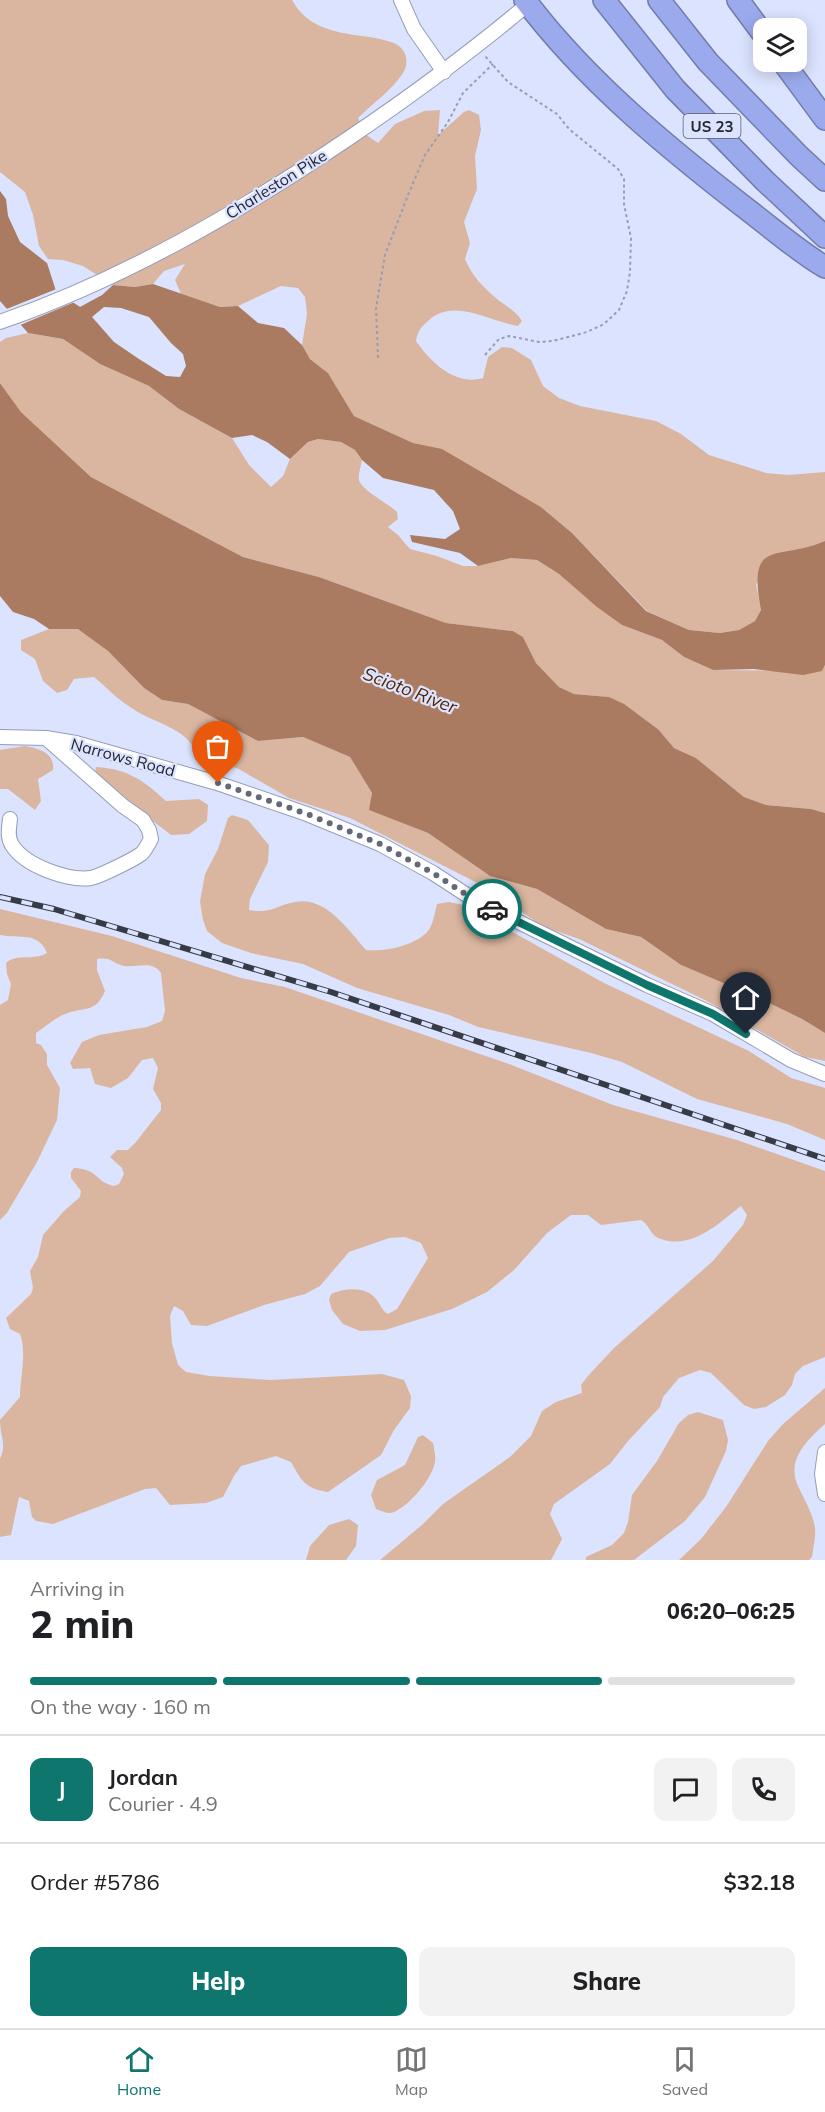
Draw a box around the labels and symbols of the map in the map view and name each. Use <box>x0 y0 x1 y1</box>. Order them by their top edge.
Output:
road number: US 23 <box>684 114 740 138</box>
street label: Charleston Pike <box>222 145 330 223</box>
water label: Scioto River <box>360 662 461 719</box>
pin <box>192 721 243 783</box>
street label: Narrows Road <box>69 733 177 781</box>
courier <box>462 879 522 939</box>
pin <box>720 972 771 1034</box>

